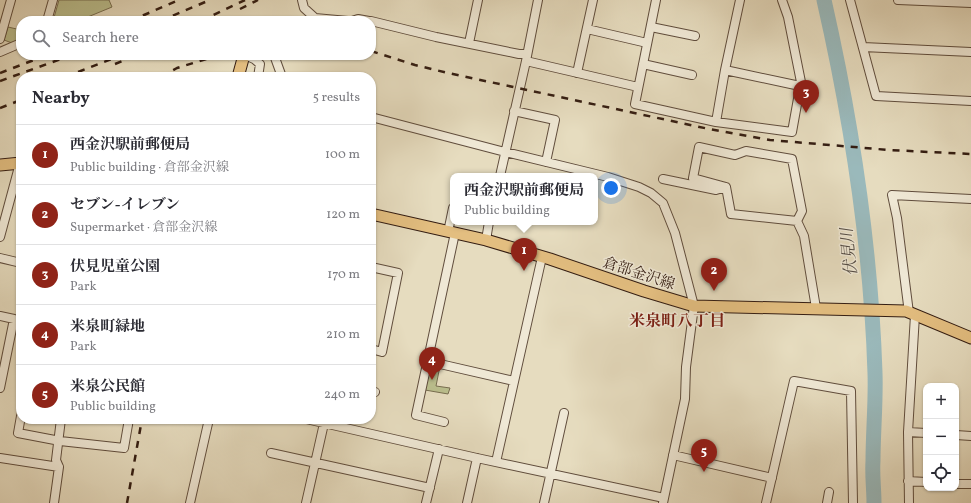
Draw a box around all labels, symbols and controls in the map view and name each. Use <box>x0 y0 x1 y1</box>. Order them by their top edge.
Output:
search box <box>16 16 376 60</box>
icon: search <box>30 27 52 49</box>
text: Search here <box>62 28 139 49</box>
pin: 3 <box>793 80 819 113</box>
text: Nearby <box>32 87 90 110</box>
text: 5 results <box>313 89 360 107</box>
text: 西金沢駅前郵便局 <box>70 135 190 156</box>
text: 1 <box>42 146 48 164</box>
text: 100 m <box>325 146 360 164</box>
text: Public building · 倉部金沢線 <box>70 159 229 177</box>
popup <box>450 173 598 225</box>
your location <box>601 178 621 198</box>
text: 西金沢駅前郵便局 <box>464 181 584 202</box>
text: セブン-イレブン <box>70 195 180 216</box>
text: Public building <box>464 202 550 220</box>
text: 2 <box>42 206 48 224</box>
text: 120 m <box>326 206 360 224</box>
text: Supermarket · 倉部金沢線 <box>70 219 217 237</box>
water label: 伏見川 <box>836 225 863 277</box>
pin: 1 <box>511 238 537 271</box>
street label: 倉部金沢線 <box>600 253 677 296</box>
text: 伏見児童公園 <box>70 257 160 278</box>
pin: 2 <box>701 258 727 291</box>
text: 3 <box>42 266 48 284</box>
text: 170 m <box>327 266 360 284</box>
text: Park <box>70 278 97 296</box>
district label: 米泉町八丁目 <box>629 311 725 333</box>
text: 米泉町緑地 <box>70 317 145 338</box>
text: 4 <box>41 326 49 344</box>
text: 210 m <box>326 326 360 344</box>
text: Park <box>70 338 97 356</box>
pin: 4 <box>419 347 445 380</box>
text: 米泉公民館 <box>70 377 145 398</box>
map controls <box>923 383 959 491</box>
button: + <box>923 383 959 419</box>
text: 5 <box>42 386 48 404</box>
text: 240 m <box>324 386 360 404</box>
text: Public building <box>70 398 156 416</box>
button: − <box>923 419 959 455</box>
pin: 5 <box>691 439 717 472</box>
button: locate <box>923 455 959 491</box>

